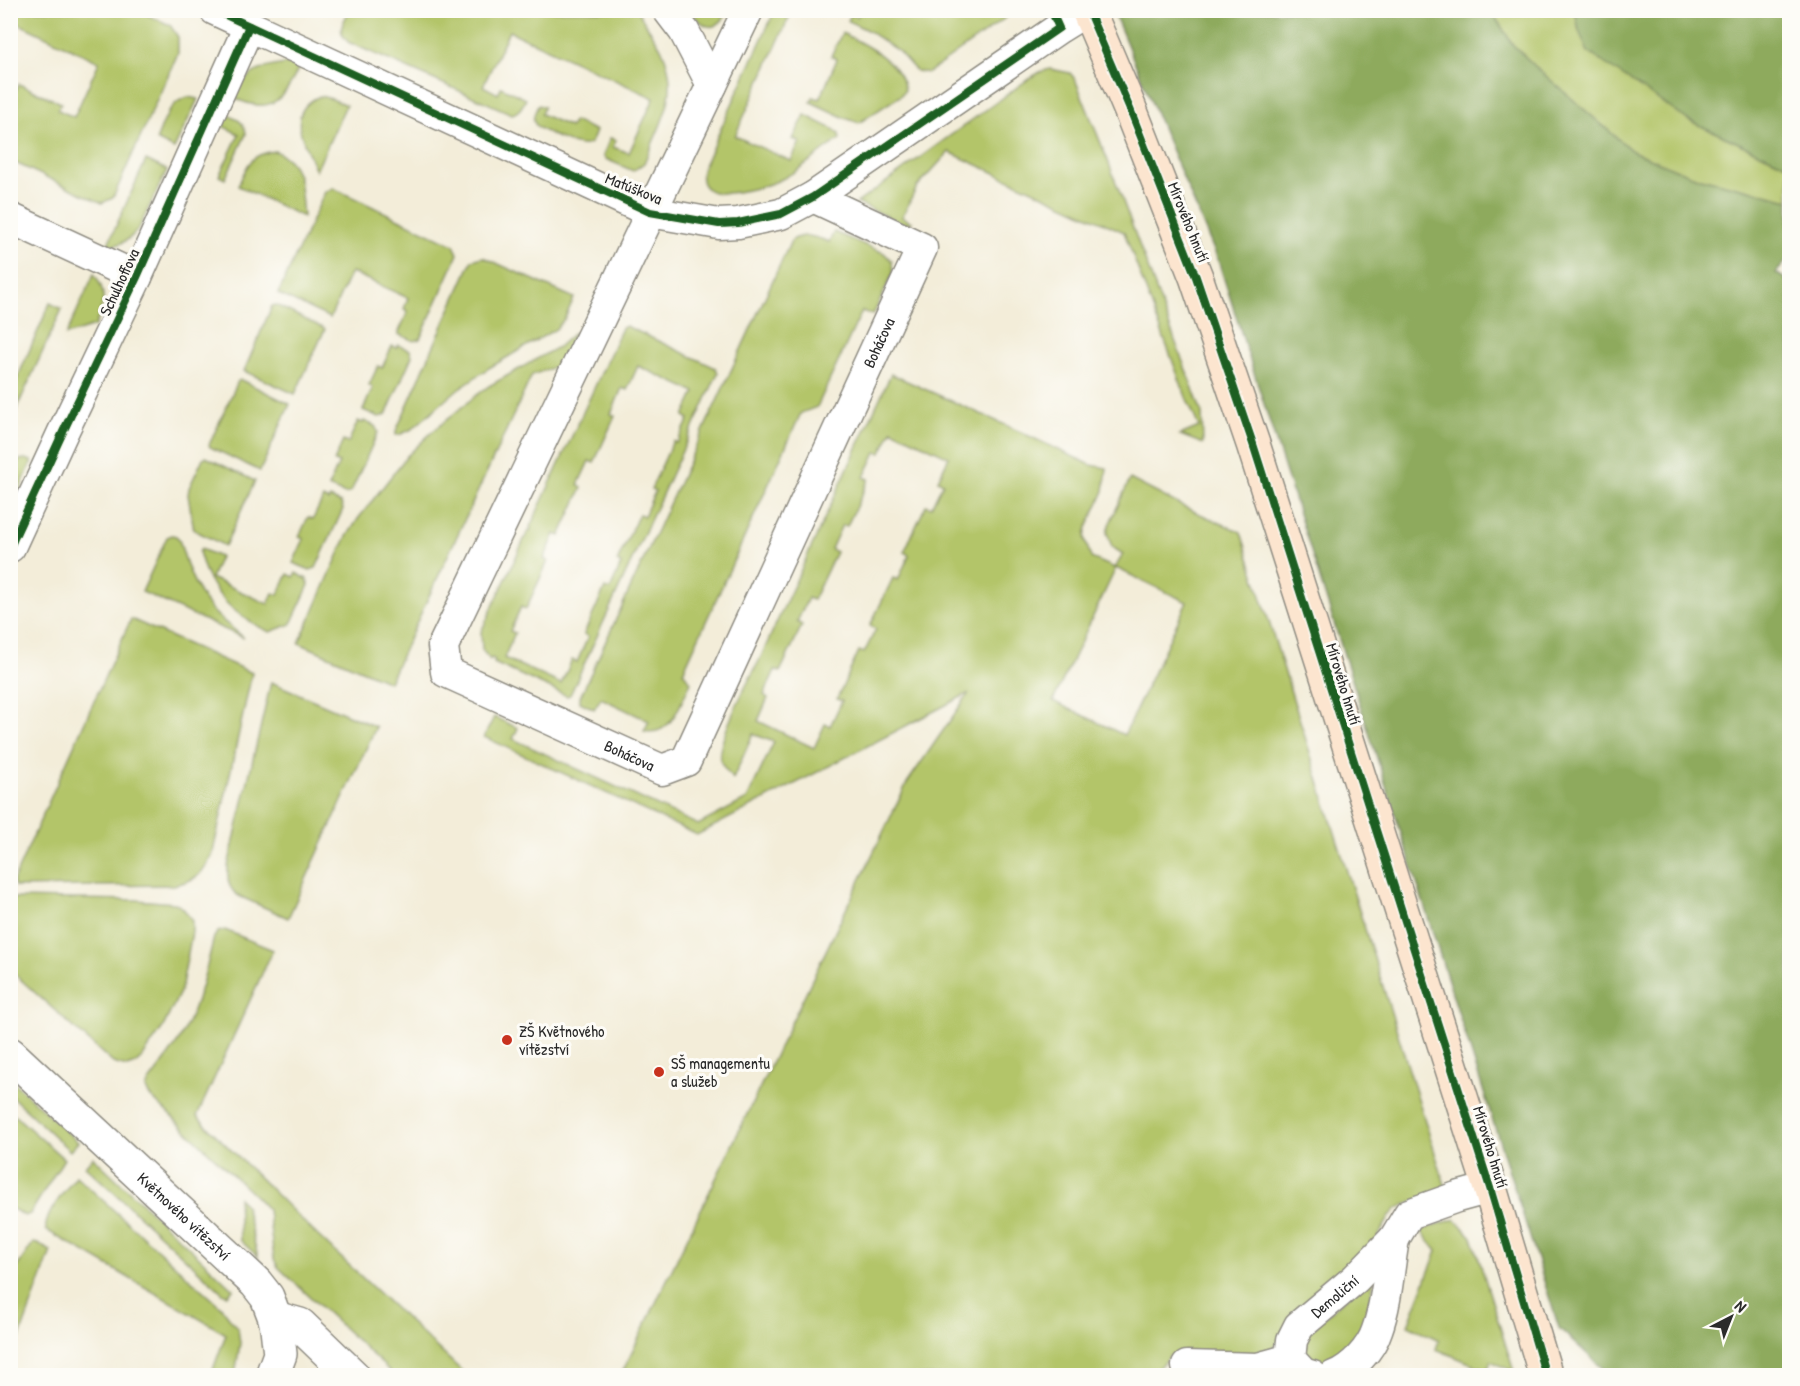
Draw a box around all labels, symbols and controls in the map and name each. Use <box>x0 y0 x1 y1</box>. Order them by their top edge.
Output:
street label: Matúškova <box>602 167 666 209</box>
street label: Mírového hnutí <box>1163 179 1215 265</box>
street label: Schulhoffova <box>94 245 144 319</box>
street label: Boháčova <box>857 314 900 371</box>
street label: Mírového hnutí <box>1321 640 1367 728</box>
street label: Boháčova <box>601 734 658 776</box>
place label: ZŠ Květnového vítězství <box>519 1020 605 1060</box>
marker: ZŠ Květnového vítězství <box>500 1033 514 1047</box>
place label: SŠ managementu a služeb <box>671 1052 770 1092</box>
marker: SŠ managementu a služeb <box>652 1065 666 1079</box>
street label: Mírového hnutí <box>1468 1103 1514 1191</box>
street label: Květnového vítězství <box>133 1167 236 1265</box>
street label: Demoliční <box>1306 1269 1363 1322</box>
north arrow <box>1701 1287 1761 1347</box>
text: N <box>1731 1295 1752 1317</box>

